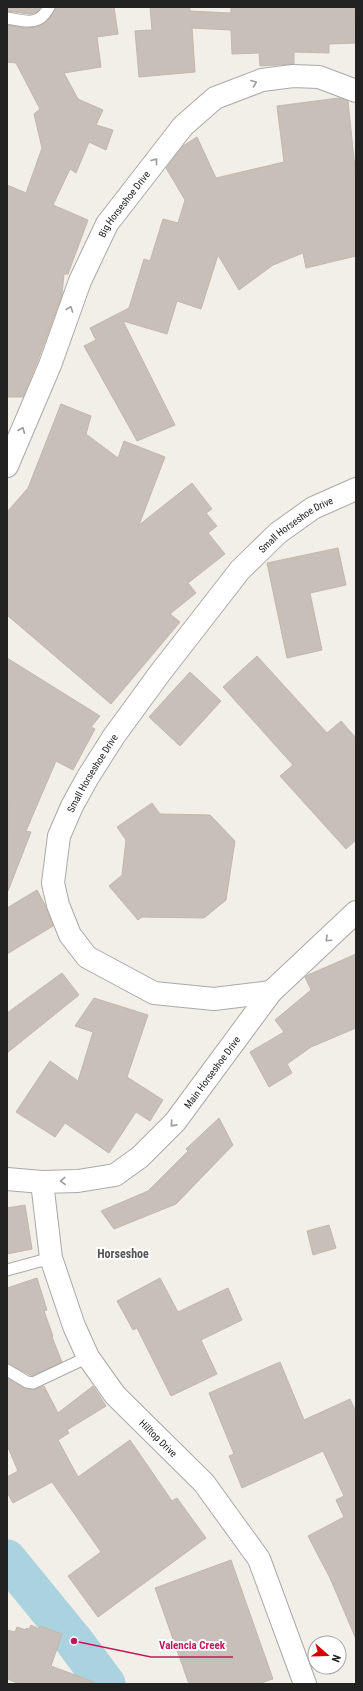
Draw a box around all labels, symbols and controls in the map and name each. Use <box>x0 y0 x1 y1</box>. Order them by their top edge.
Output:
one-way arrow <box>251 80 258 88</box>
one-way arrow <box>150 159 157 166</box>
street label: Big Horseshoe Drive <box>96 169 152 239</box>
one-way arrow <box>65 306 74 313</box>
one-way arrow <box>17 427 25 435</box>
street label: Small Horseshoe Drive <box>256 495 335 555</box>
street label: Small Horseshoe Drive <box>65 732 120 814</box>
one-way arrow <box>325 934 333 941</box>
street label: Main Horseshoe Drive <box>182 1034 243 1111</box>
one-way arrow <box>171 1119 178 1127</box>
one-way arrow <box>60 1177 66 1185</box>
district label: Horseshoe <box>97 1247 149 1261</box>
street label: Hilltop Drive <box>137 1417 179 1459</box>
callout: Valencia Creek <box>151 1634 233 1657</box>
north arrow <box>307 1635 347 1675</box>
text: Valencia Creek <box>159 1639 226 1652</box>
text: N <box>329 1653 343 1664</box>

